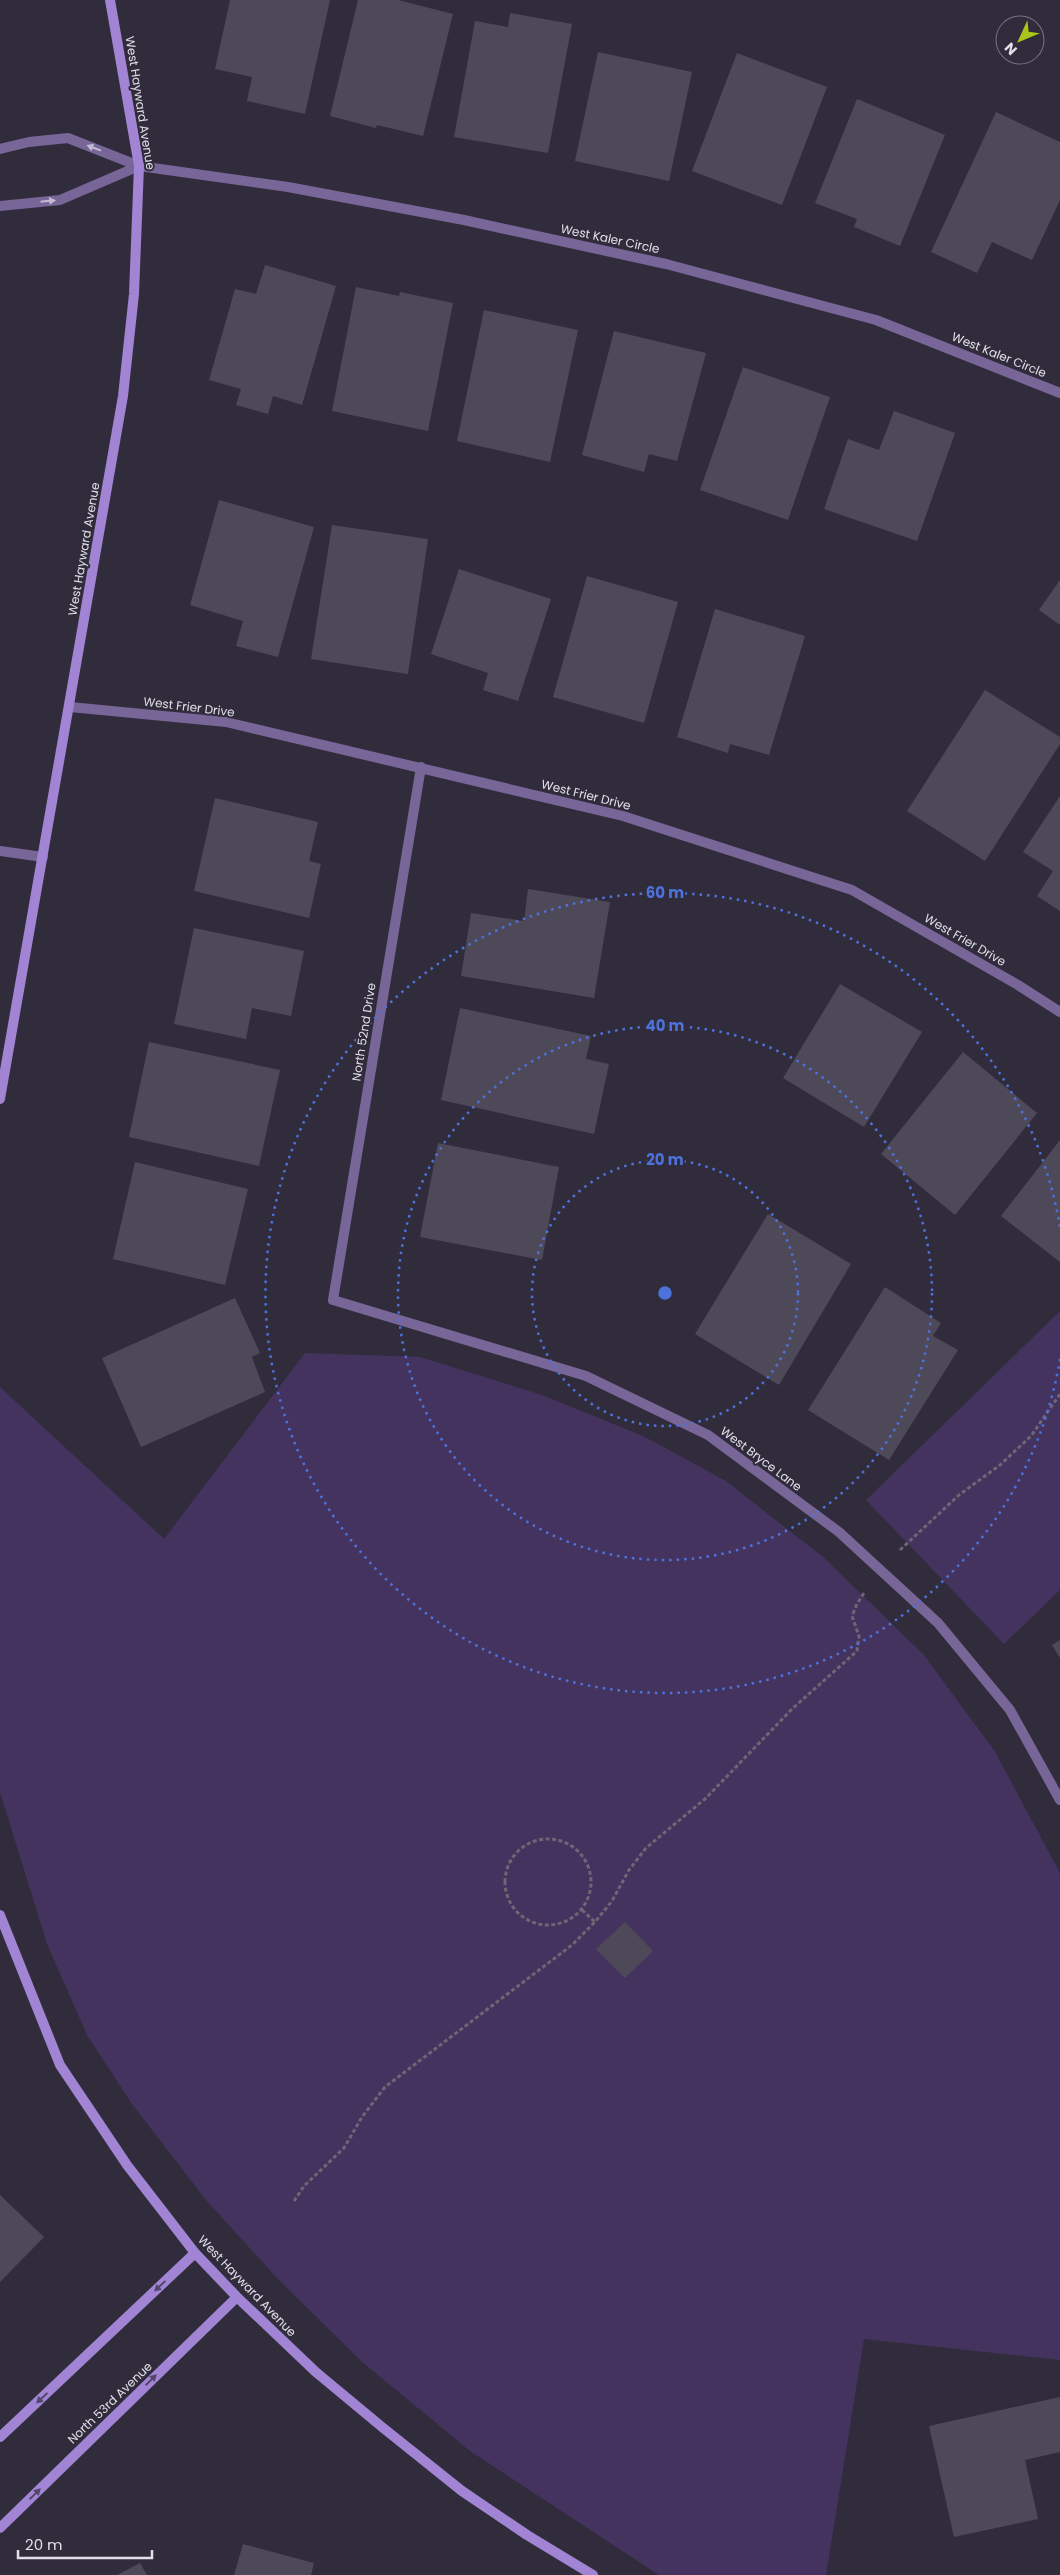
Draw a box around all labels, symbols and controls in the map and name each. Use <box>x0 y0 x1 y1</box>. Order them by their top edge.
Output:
north arrow <box>995 15 1045 65</box>
street label: West Hayward Avenue <box>122 35 159 171</box>
text: N <box>1000 38 1021 60</box>
one-way arrow <box>86 144 101 151</box>
one-way arrow <box>41 197 57 205</box>
street label: West Kaler Circle <box>559 220 661 257</box>
street label: West Kaler Circle <box>949 328 1049 381</box>
street label: West Hayward Avenue <box>63 481 104 617</box>
street label: West Frier Drive <box>143 692 236 721</box>
street label: West Frier Drive <box>540 775 633 814</box>
text: 60 m <box>646 882 684 903</box>
street label: West Frier Drive <box>921 909 1009 970</box>
street label: North 52nd Drive <box>347 982 380 1082</box>
text: 40 m <box>645 1015 685 1036</box>
text: 20 m <box>646 1149 684 1170</box>
centre of rings <box>656 1284 674 1302</box>
street label: West Bryce Lane <box>717 1422 806 1495</box>
street label: West Hayward Avenue <box>194 2231 300 2340</box>
one-way arrow <box>154 2280 166 2292</box>
street label: North 53rd Avenue <box>64 2358 156 2447</box>
one-way arrow <box>145 2374 157 2386</box>
one-way arrow <box>36 2392 48 2404</box>
one-way arrow <box>29 2488 41 2500</box>
scale bar <box>18 2528 151 2560</box>
text: 20 m <box>25 2534 63 2555</box>

